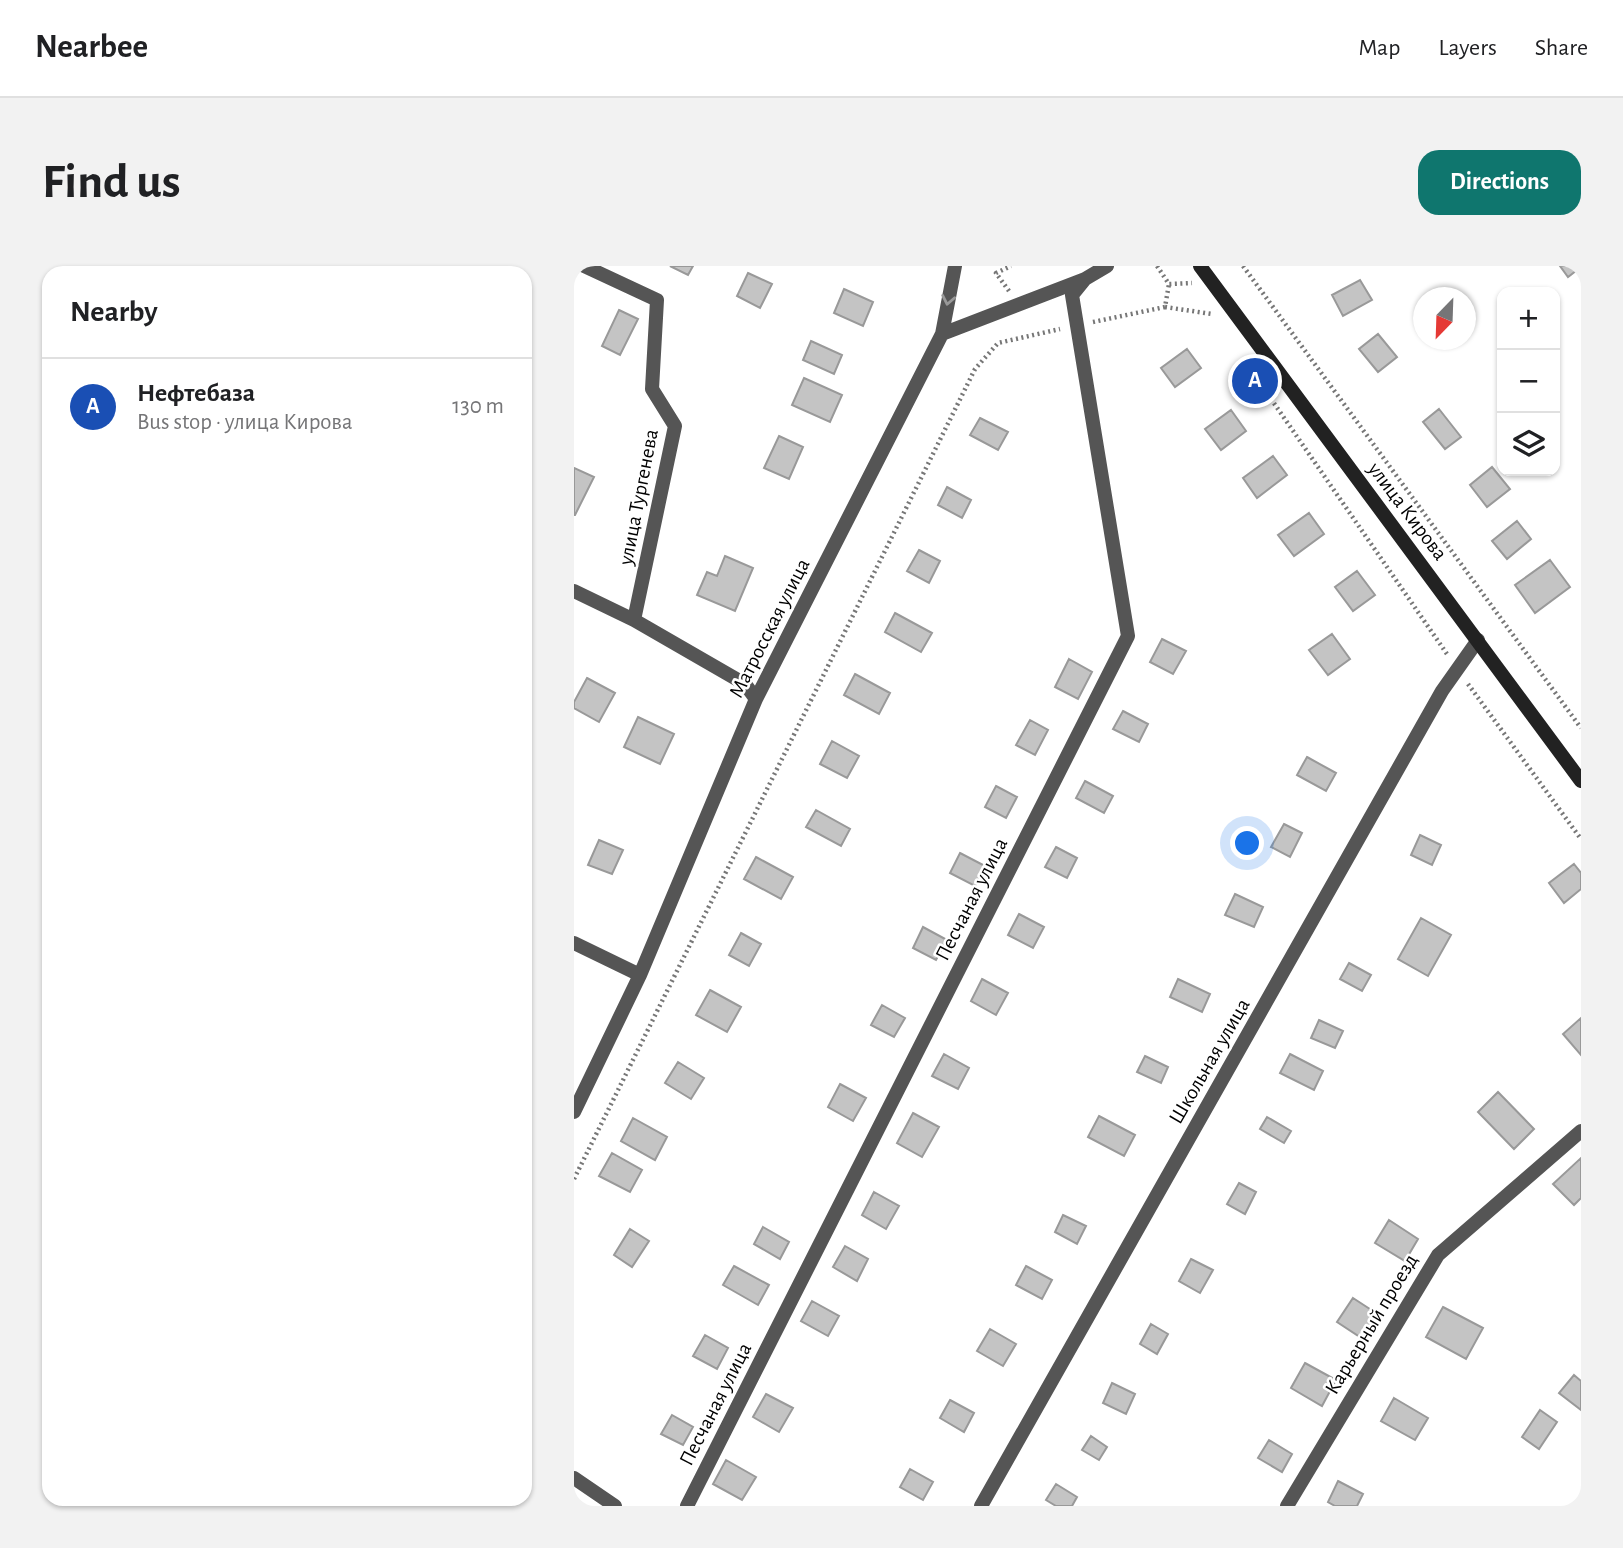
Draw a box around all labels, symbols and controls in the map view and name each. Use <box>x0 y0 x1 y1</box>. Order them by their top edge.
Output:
text: Nearbee <box>35 31 148 64</box>
text: Map <box>1358 36 1400 60</box>
text: Layers <box>1438 36 1497 60</box>
text: Share <box>1535 36 1588 60</box>
button: Directions <box>1418 150 1581 215</box>
text: Find us <box>42 158 181 207</box>
north arrow <box>1413 287 1476 350</box>
map controls <box>1497 287 1560 476</box>
button: + <box>1497 287 1560 350</box>
one-way arrow <box>941 294 956 306</box>
text: Nearby <box>70 297 158 327</box>
button: − <box>1497 350 1560 413</box>
pin: A <box>1232 355 1278 407</box>
text: Нефтебаза <box>137 380 255 406</box>
text: A <box>86 395 100 418</box>
text: 130 m <box>452 395 504 418</box>
text: Bus stop · улица Кирова <box>137 411 352 434</box>
button: layers <box>1497 413 1560 476</box>
street label: улица Тургенева <box>615 427 662 568</box>
street label: улица Кирова <box>1364 458 1451 564</box>
street label: Матросская улица <box>725 555 814 701</box>
your location <box>1230 826 1264 860</box>
street label: Песчаная улица <box>932 834 1012 964</box>
street label: Школьная улица <box>1165 995 1254 1127</box>
street label: Карьерный проезд <box>1321 1250 1422 1398</box>
street label: Песчаная улица <box>676 1339 756 1469</box>

